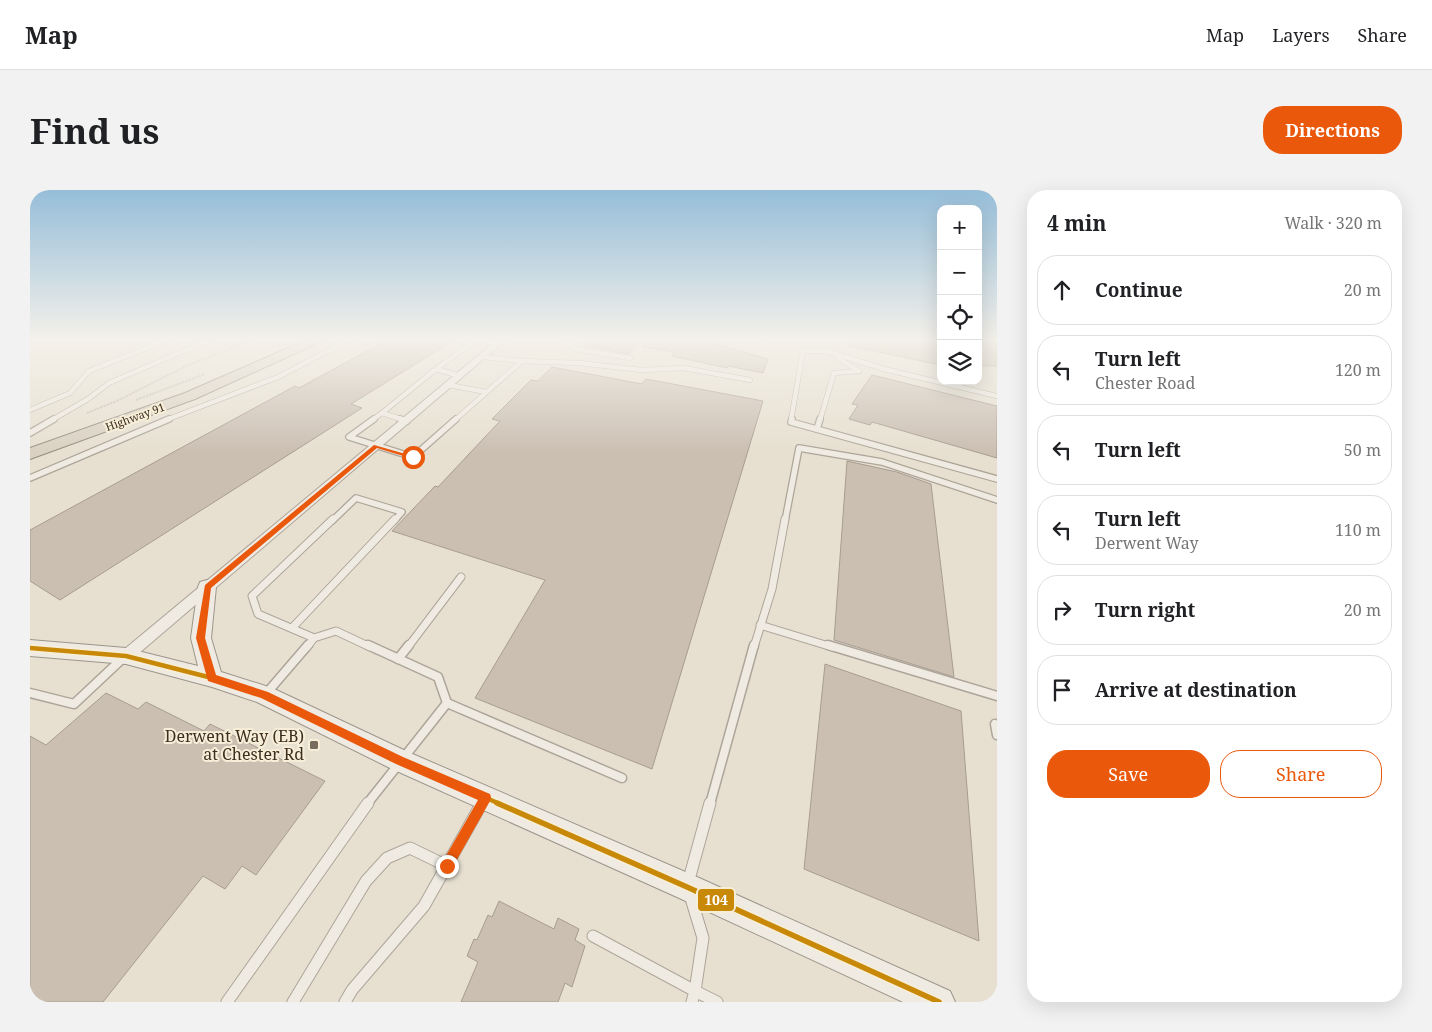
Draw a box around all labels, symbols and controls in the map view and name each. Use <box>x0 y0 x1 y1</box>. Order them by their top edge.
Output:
text: Map <box>25 18 78 51</box>
text: Map <box>1206 23 1244 47</box>
text: Layers <box>1272 23 1330 47</box>
text: Share <box>1358 23 1407 47</box>
button: Directions <box>1263 106 1402 154</box>
text: Find us <box>30 107 159 154</box>
map controls <box>937 205 982 385</box>
button: + <box>937 205 982 250</box>
text: 4 min <box>1047 209 1106 237</box>
text: Walk · 320 m <box>1285 212 1382 234</box>
button: − <box>937 250 982 295</box>
icon: ahead <box>1048 276 1076 304</box>
text: Continue <box>1095 277 1183 303</box>
text: 20 m <box>1344 279 1381 301</box>
button: locate <box>937 295 982 340</box>
button: layers <box>937 340 982 385</box>
text: Turn left <box>1095 346 1181 372</box>
icon: left <box>1048 356 1076 384</box>
text: 120 m <box>1335 359 1381 381</box>
text: Chester Road <box>1095 372 1195 394</box>
street label: Highway 91 <box>103 399 167 434</box>
icon: left <box>1048 436 1076 464</box>
text: Turn left <box>1095 437 1181 463</box>
text: 50 m <box>1344 439 1381 461</box>
route start <box>402 446 425 469</box>
text: Turn left <box>1095 506 1181 532</box>
icon: left <box>1048 516 1076 544</box>
text: 110 m <box>1335 519 1381 541</box>
text: Derwent Way <box>1095 532 1199 554</box>
icon: right <box>1048 596 1076 624</box>
text: Turn right <box>1095 597 1195 623</box>
text: 20 m <box>1344 599 1381 621</box>
icon: arrive <box>1048 676 1076 704</box>
text: Arrive at destination <box>1095 677 1297 703</box>
place label: Derwent Way (EB) at Chester Rd <box>165 725 304 765</box>
marker: Derwent Way (EB) at Chester Rd <box>308 739 320 751</box>
button: Save <box>1047 750 1210 798</box>
button: Share <box>1220 750 1382 798</box>
route end <box>436 855 459 878</box>
line badge: 104 <box>697 888 735 912</box>
text: 104 <box>704 890 728 909</box>

